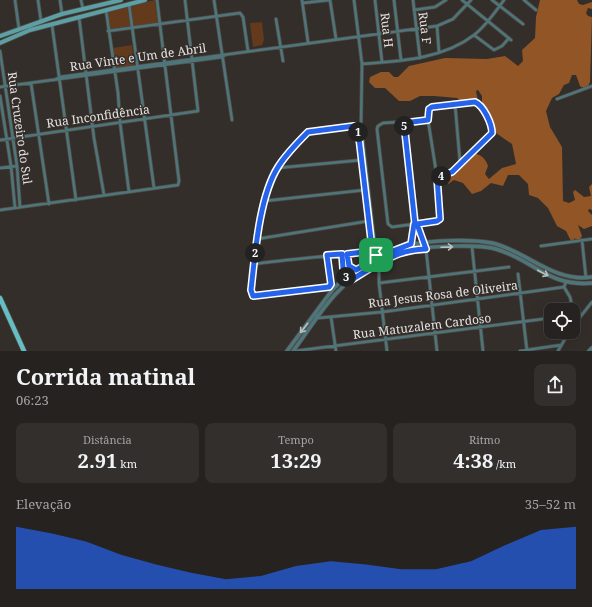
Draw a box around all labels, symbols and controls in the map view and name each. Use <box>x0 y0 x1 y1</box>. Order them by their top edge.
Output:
street label: Rua F <box>415 11 435 45</box>
street label: Rua H <box>376 12 398 49</box>
street label: Rua Vinte e Um de Abril <box>69 39 207 75</box>
street label: Rua Cruzeiro do Sul <box>4 71 36 186</box>
street label: Rua Inconfidência <box>45 100 151 132</box>
pin: 5 <box>394 116 414 136</box>
text: 5 <box>401 118 407 133</box>
pin: 1 <box>348 122 368 142</box>
text: 1 <box>355 124 361 139</box>
pin: 4 <box>431 166 451 186</box>
text: 4 <box>438 168 444 183</box>
pin <box>359 238 393 272</box>
pin: 2 <box>245 243 265 263</box>
icon: arrive <box>365 244 387 266</box>
one-way arrow <box>440 244 453 251</box>
text: 2 <box>252 245 258 260</box>
pin: 3 <box>336 267 356 287</box>
text: 3 <box>343 269 349 284</box>
one-way arrow <box>537 270 549 277</box>
street label: Rua Jesus Rosa de Oliveira <box>367 276 519 312</box>
map controls <box>544 303 580 339</box>
button: locate <box>544 303 580 339</box>
street label: Rua Matuzalem Cardoso <box>352 309 492 343</box>
one-way arrow <box>300 322 309 333</box>
text: Corrida matinal <box>16 361 195 391</box>
button: share <box>534 364 576 406</box>
text: 06:23 <box>16 391 49 409</box>
text: Distância <box>83 432 132 447</box>
text: Tempo <box>278 432 314 447</box>
text: Ritmo <box>469 432 500 447</box>
text: 2.91 <box>78 447 117 474</box>
text: 13:29 <box>270 447 322 474</box>
text: 4:38 <box>453 447 493 474</box>
text: km <box>117 456 137 471</box>
text: /km <box>493 456 516 471</box>
text: Elevação <box>16 495 71 513</box>
text: 35–52 m <box>525 495 576 513</box>

